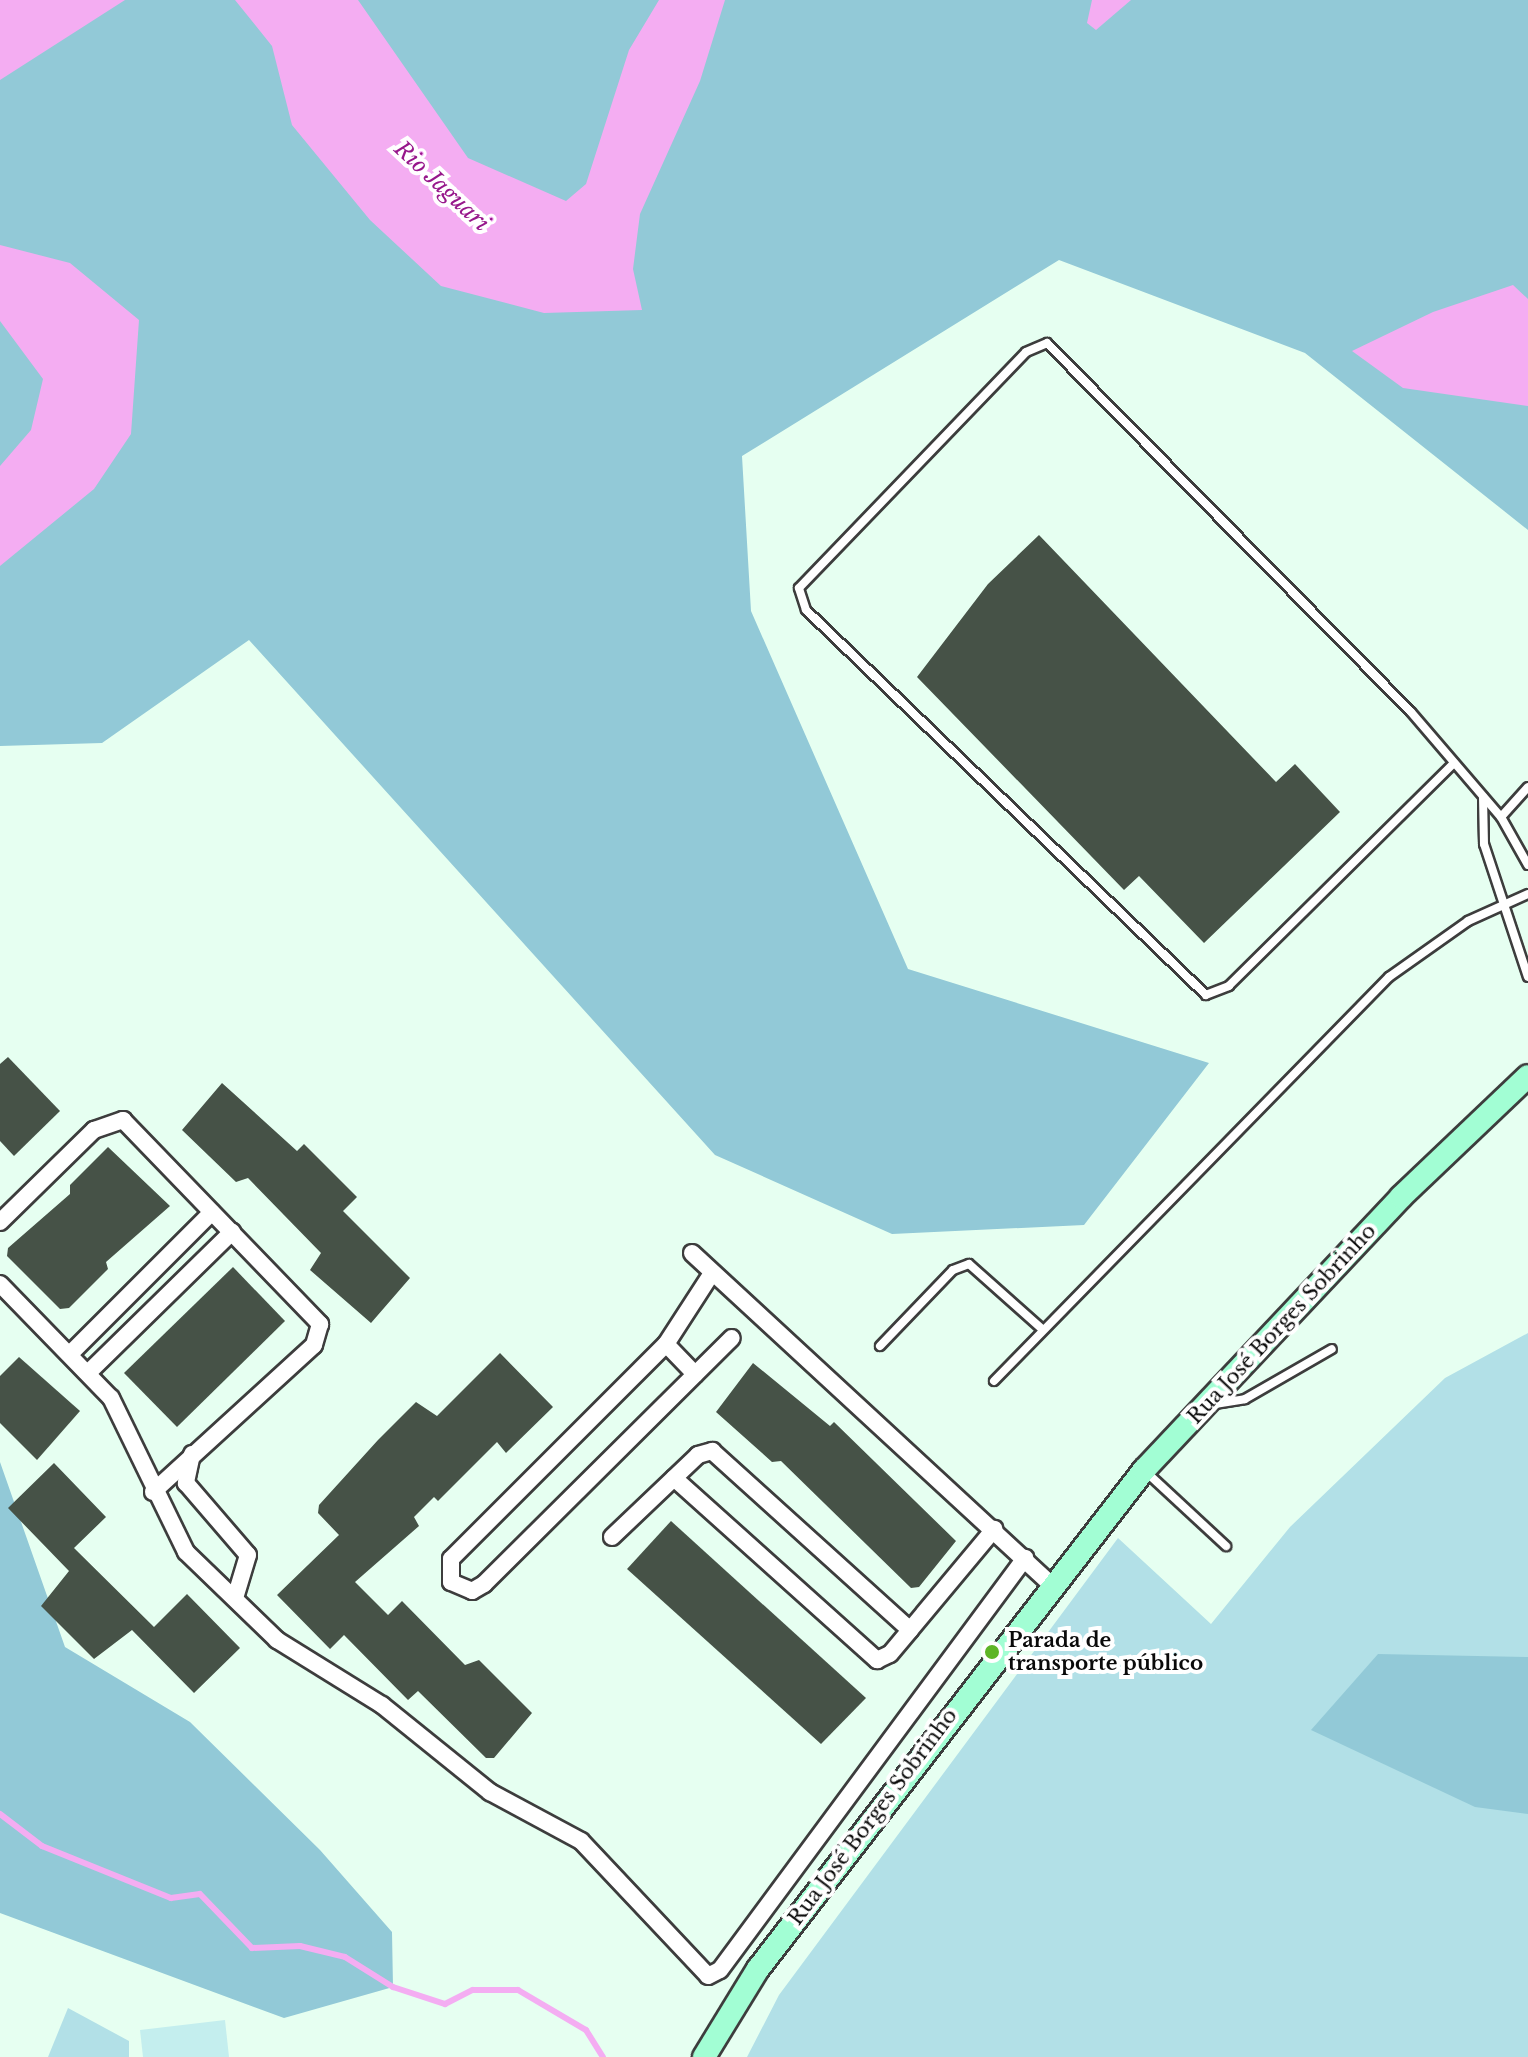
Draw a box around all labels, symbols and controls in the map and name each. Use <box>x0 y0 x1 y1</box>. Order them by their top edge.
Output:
water label: Rio Jaguari <box>389 135 495 237</box>
street label: Rua José Borges Sobrinho <box>1183 1219 1381 1429</box>
place label: Parada de transporte público <box>1008 1628 1203 1675</box>
marker: Parada de transporte público <box>983 1643 1001 1661</box>
street label: Rua José Borges Sobrinho <box>784 1704 962 1930</box>

